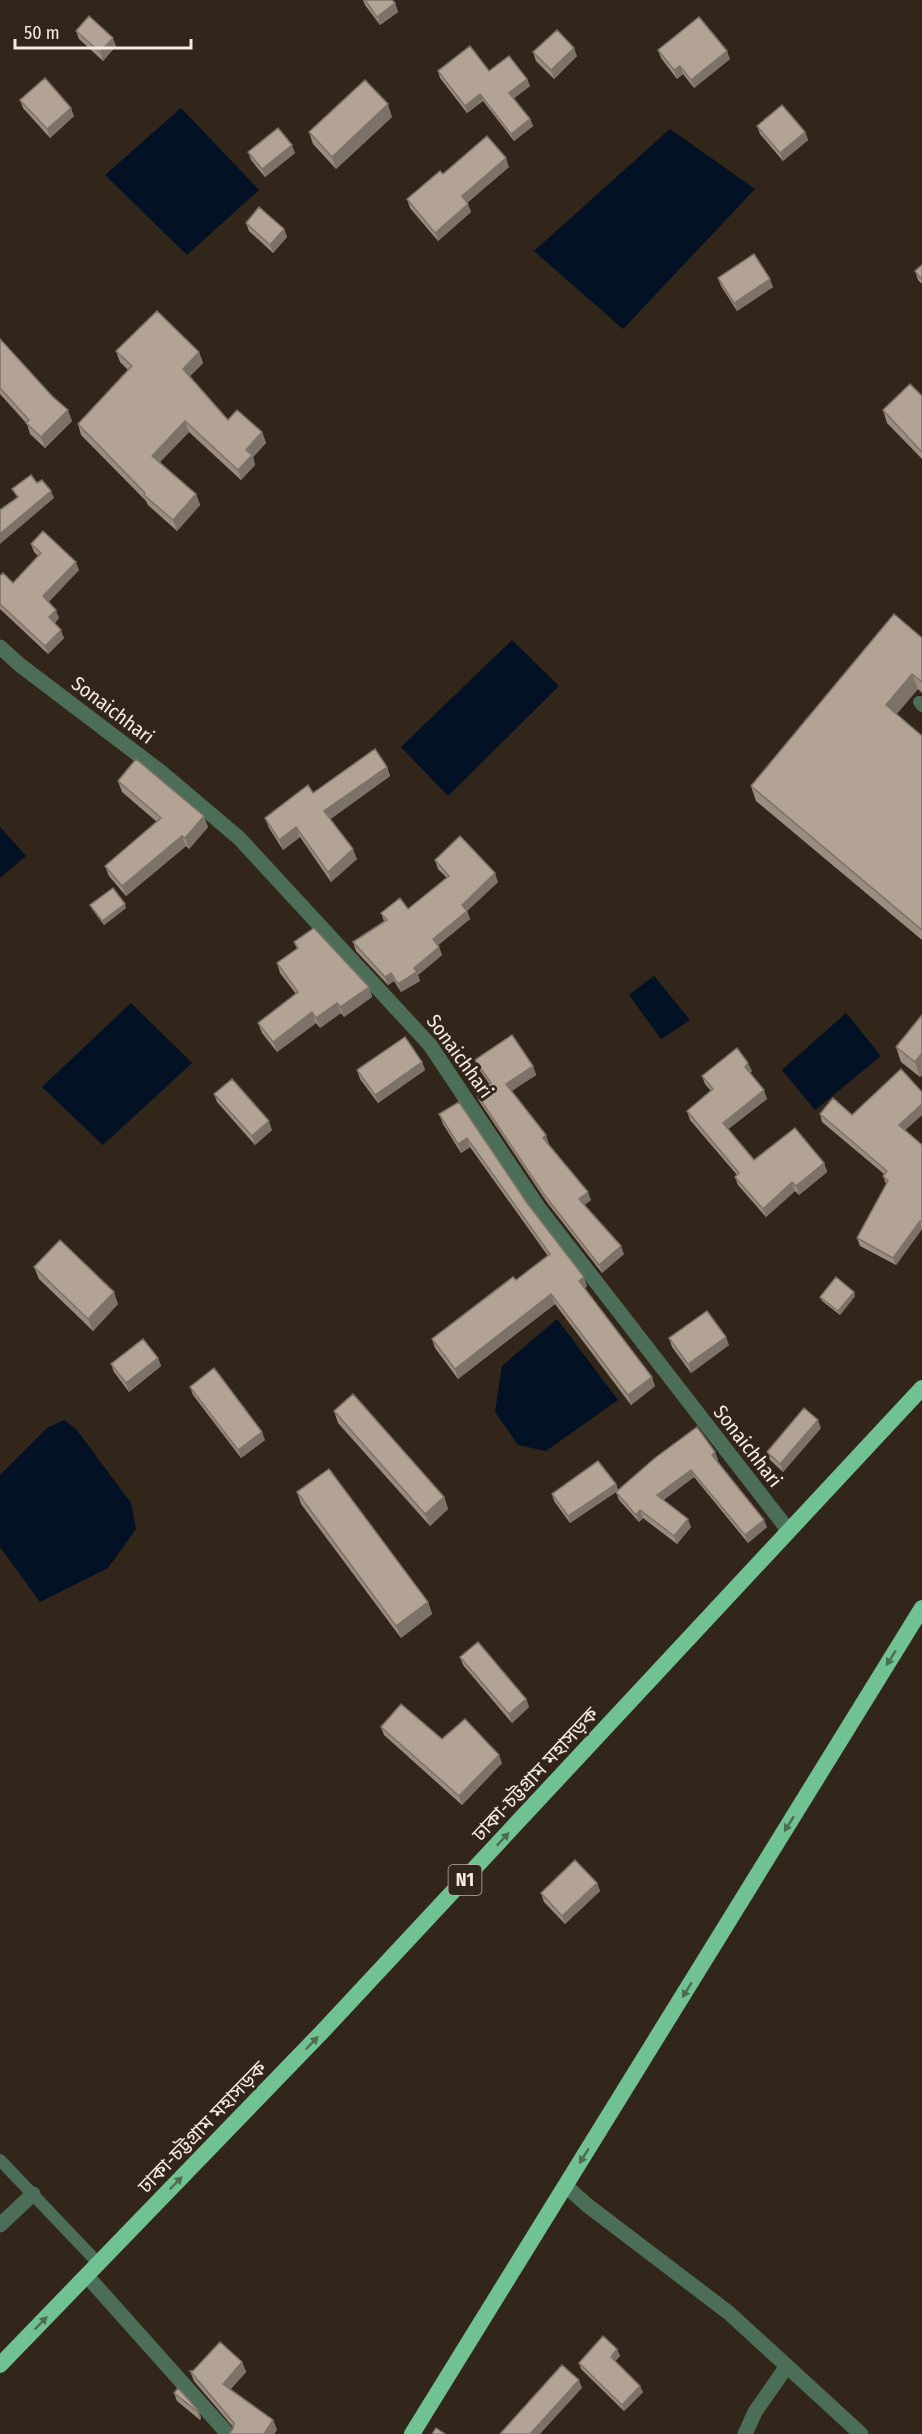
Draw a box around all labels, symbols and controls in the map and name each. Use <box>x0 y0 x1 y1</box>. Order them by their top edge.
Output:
scale bar <box>15 12 190 50</box>
text: 50 m <box>24 22 60 44</box>
street label: Sonaichhari <box>67 671 159 749</box>
street label: Sonaichhari <box>422 1010 498 1102</box>
street label: Sonaichhari <box>709 1400 787 1492</box>
one-way arrow <box>886 1650 897 1666</box>
street label: ঢাকা-চট্টগ্রাম মহাসড়ক <box>466 1701 604 1847</box>
one-way arrow <box>783 1816 794 1832</box>
one-way arrow <box>495 1833 509 1847</box>
road number: N1 <box>448 1865 482 1895</box>
one-way arrow <box>681 1981 692 1998</box>
one-way arrow <box>304 2036 318 2050</box>
street label: ঢাকা-চট্টগ্রাম মহাসড়ক <box>132 2055 272 2199</box>
one-way arrow <box>579 2147 590 2164</box>
one-way arrow <box>169 2176 182 2191</box>
one-way arrow <box>33 2317 47 2331</box>

